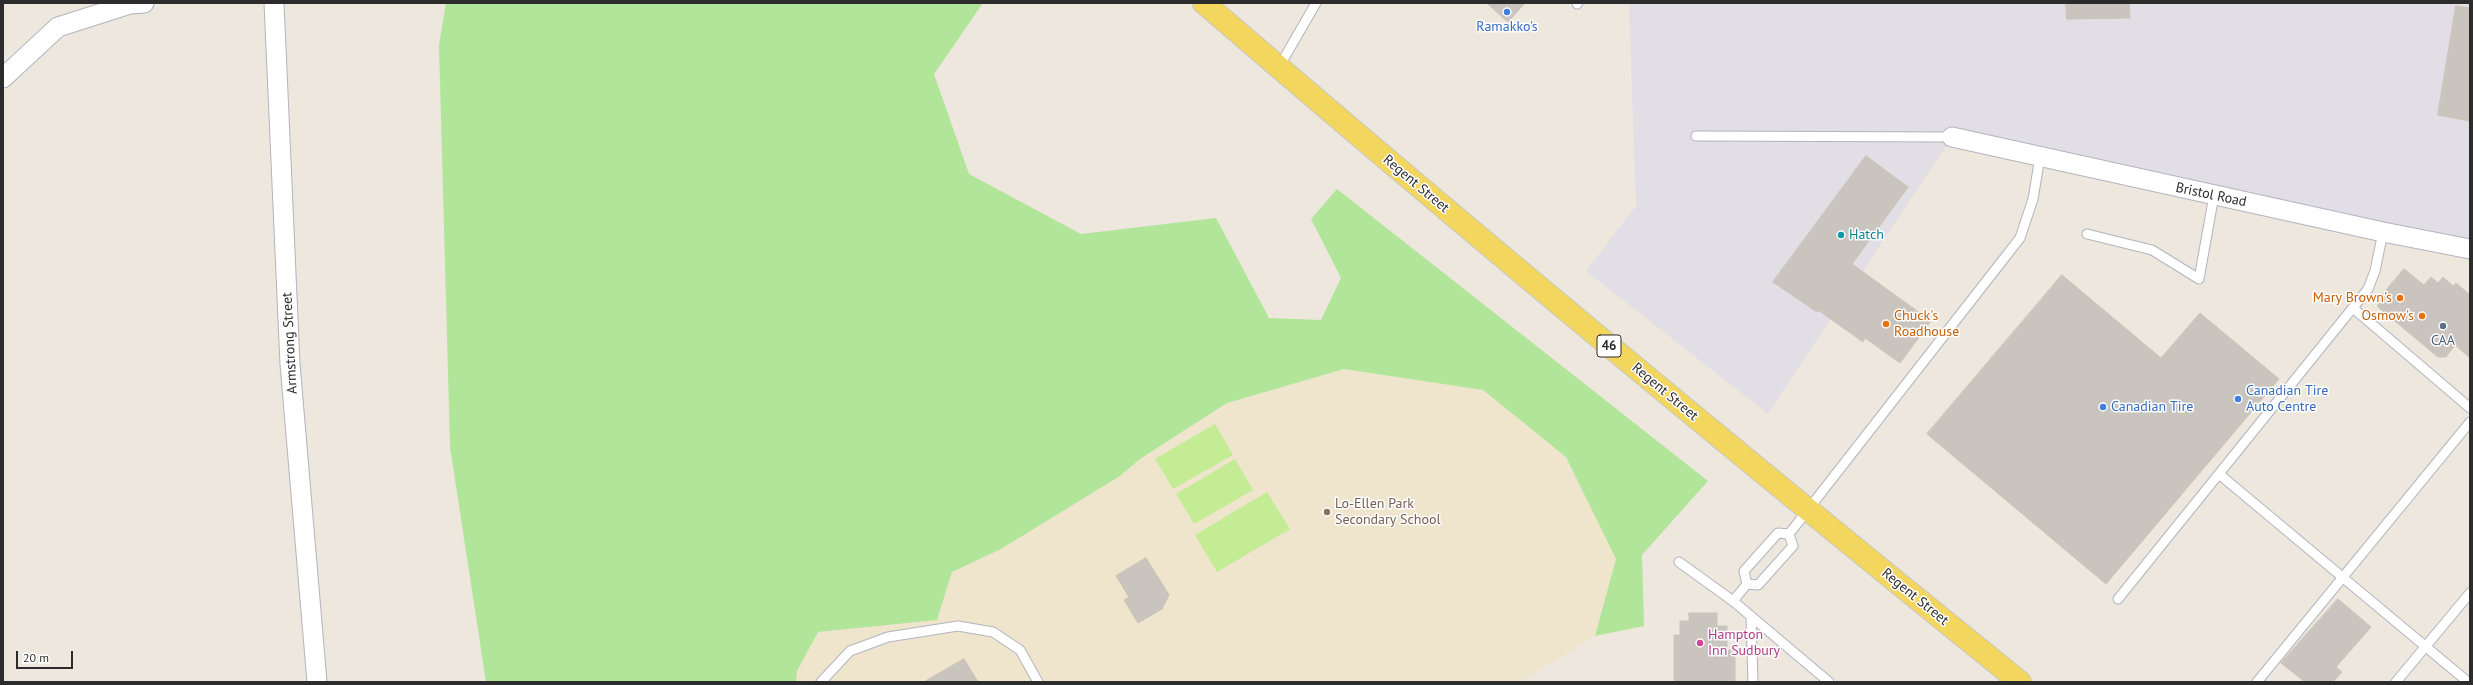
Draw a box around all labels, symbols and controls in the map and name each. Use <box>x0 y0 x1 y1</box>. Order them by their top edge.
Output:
marker: Ramakko's <box>1502 7 1512 17</box>
place label: Ramakko's <box>1476 19 1538 35</box>
street label: Regent Street <box>1380 151 1452 217</box>
street label: Bristol Road <box>2174 179 2248 211</box>
place label: Hatch <box>1849 227 1884 243</box>
marker: Hatch <box>1836 230 1846 240</box>
place label: Mary Brown's <box>2313 290 2392 306</box>
street label: Armstrong Street <box>279 292 301 394</box>
marker: Mary Brown's <box>2395 293 2405 303</box>
place label: Chuck's Roadhouse <box>1894 308 1959 340</box>
place label: Osmow's <box>2361 308 2414 324</box>
marker: Osmow's <box>2417 311 2427 321</box>
marker: Chuck's Roadhouse <box>1881 319 1891 329</box>
marker: CAA <box>2438 321 2448 331</box>
place label: CAA <box>2431 333 2455 349</box>
road number: 46 <box>1597 335 1621 357</box>
street label: Regent Street <box>1629 359 1701 425</box>
place label: Canadian Tire Auto Centre <box>2246 383 2328 416</box>
marker: Canadian Tire Auto Centre <box>2233 394 2243 404</box>
place label: Canadian Tire <box>2111 399 2193 415</box>
marker: Canadian Tire <box>2098 402 2108 412</box>
place label: Lo-Ellen Park Secondary School <box>1335 496 1441 528</box>
marker: Lo-Ellen Park Secondary School <box>1322 507 1332 517</box>
street label: Regent Street <box>1878 565 1952 629</box>
place label: Hampton Inn Sudbury <box>1708 627 1780 660</box>
marker: Hampton Inn Sudbury <box>1695 638 1705 648</box>
scale bar <box>18 643 75 669</box>
text: 20 m <box>23 650 49 665</box>

